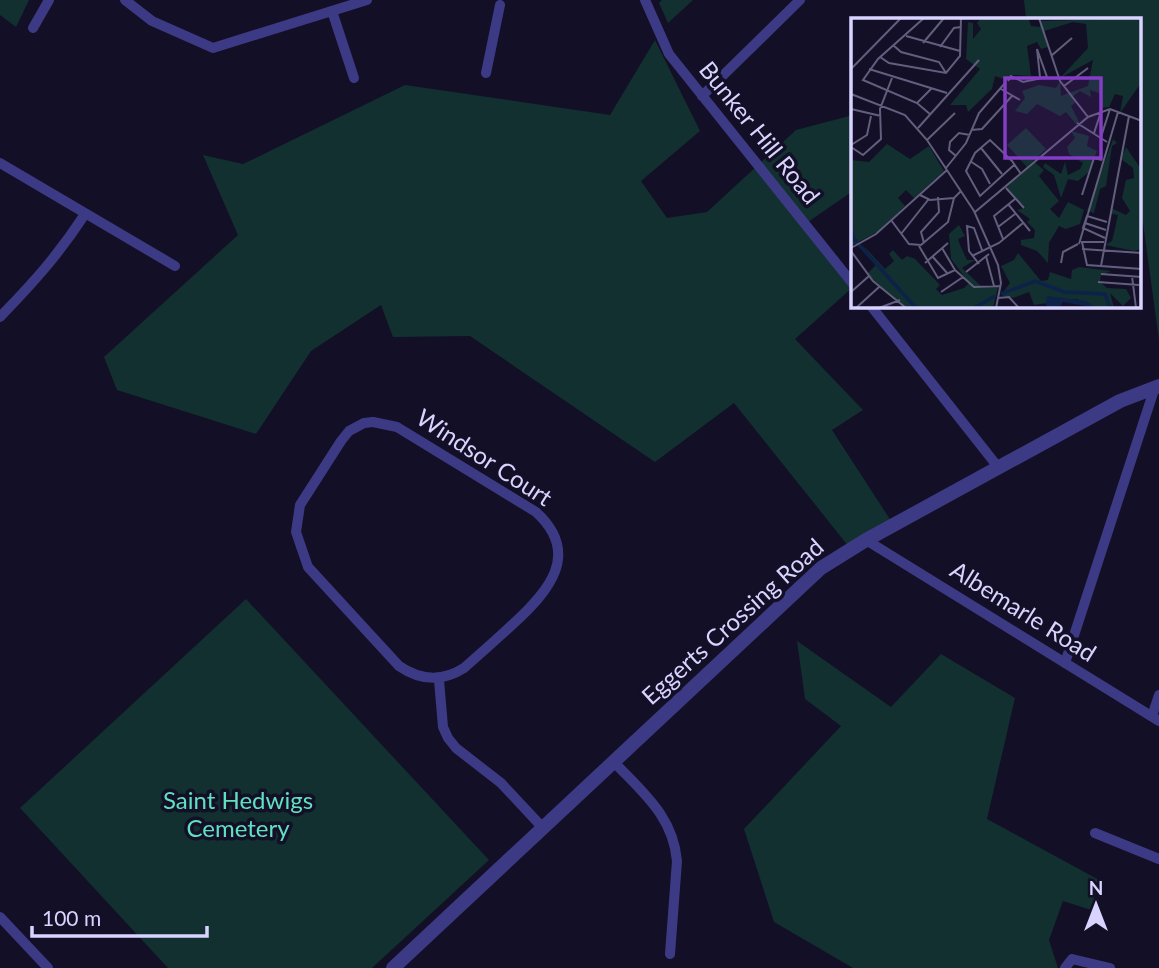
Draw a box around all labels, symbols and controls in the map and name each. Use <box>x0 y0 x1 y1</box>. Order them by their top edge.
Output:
inset map <box>851 18 1142 308</box>
street label: Bunker Hill Road <box>694 55 827 209</box>
street label: Windsor Court <box>412 402 558 512</box>
street label: Eggerts Crossing Road <box>635 532 829 710</box>
street label: Albemarle Road <box>946 554 1102 667</box>
park label: Saint Hedwigs Cemetery <box>163 785 313 842</box>
north arrow <box>1061 870 1131 940</box>
text: N <box>1089 876 1103 899</box>
scale bar <box>32 894 206 938</box>
text: 100 m <box>42 905 101 930</box>

